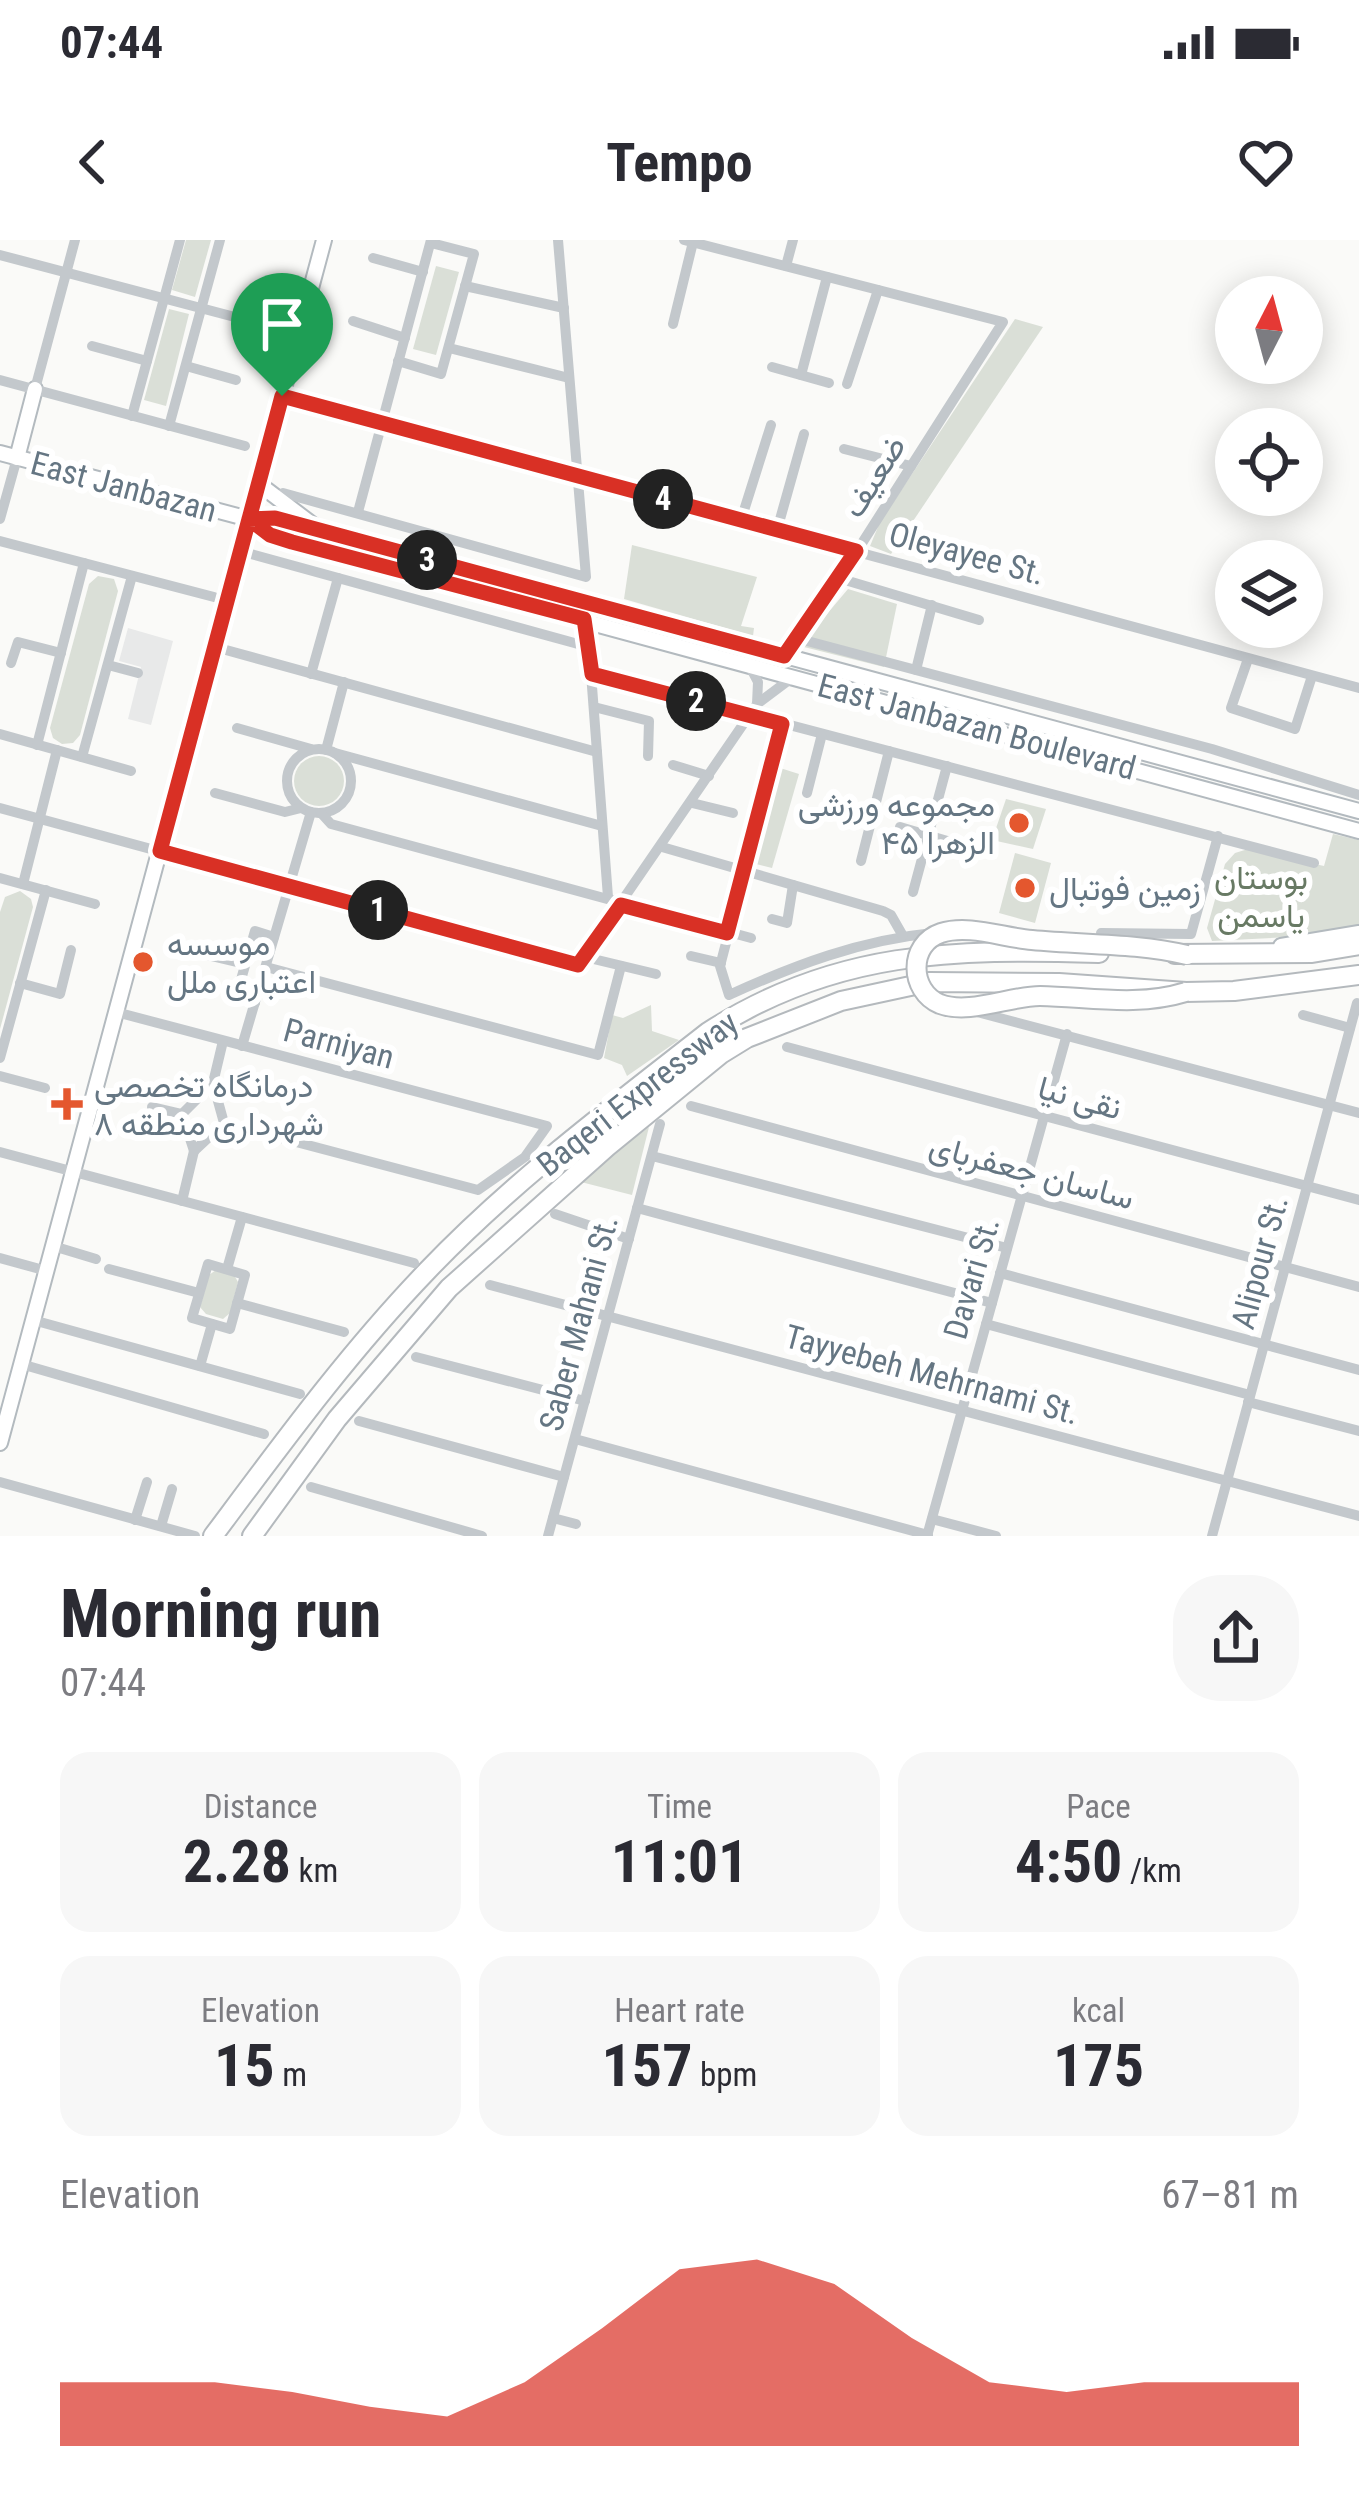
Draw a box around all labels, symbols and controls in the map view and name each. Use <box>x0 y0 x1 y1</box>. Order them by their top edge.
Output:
text: 07:44 <box>60 16 163 69</box>
icon: back <box>60 129 126 195</box>
icon: heart <box>1233 129 1299 195</box>
text: Tempo <box>606 131 753 194</box>
pin <box>231 273 333 396</box>
north arrow <box>1215 276 1323 384</box>
map controls <box>1215 276 1323 648</box>
icon: arrive <box>249 291 315 357</box>
button: locate <box>1215 408 1323 516</box>
street label: ضعیف <box>833 428 914 524</box>
street label: East Janbazan <box>27 443 221 530</box>
pin: 4 <box>633 469 693 529</box>
text: 4 <box>655 479 671 518</box>
street label: Oleyayee St. <box>885 514 1049 593</box>
pin: 3 <box>397 530 457 590</box>
text: 3 <box>419 540 435 579</box>
button: layers <box>1215 540 1323 648</box>
street label: East Janbazan Boulevard <box>814 665 1140 788</box>
pin: 2 <box>666 671 726 731</box>
text: 2 <box>688 681 704 720</box>
place label: مجموعه ورزشی الزهرا ۴۵ <box>798 785 995 863</box>
marker: مجموعه ورزشی الزهرا ۴۵ <box>1006 810 1032 836</box>
park label: بوستان یاسمن <box>1214 858 1308 935</box>
place label: زمین فوتبال <box>1049 869 1201 909</box>
marker: زمین فوتبال <box>1012 875 1038 901</box>
pin: 1 <box>348 880 408 940</box>
text: 1 <box>370 890 386 929</box>
place label: موسسه اعتباری ملل <box>167 924 316 1002</box>
marker: موسسه اعتباری ملل <box>130 949 156 975</box>
street label: Baqeri Expressway <box>529 1003 746 1184</box>
street label: Parniyan <box>279 1010 398 1077</box>
place label: درمانگاه تخصصی شهرداری منطقه ۸ <box>94 1066 324 1144</box>
street label: نقی نیا <box>1034 1068 1126 1127</box>
marker: درمانگاه تخصصی شهرداری منطقه ۸ <box>51 1088 83 1120</box>
street label: ساسان جعفربای <box>925 1125 1138 1218</box>
street label: Alipour St. <box>1223 1191 1296 1333</box>
street label: Saber Mahani St. <box>531 1211 626 1435</box>
street label: Davari St. <box>936 1213 1007 1344</box>
street label: Tayyebeh Mehrnami St. <box>781 1316 1083 1432</box>
button: share <box>1173 1575 1299 1701</box>
text: Morning run <box>60 1576 382 1653</box>
text: 07:44 <box>60 1660 146 1706</box>
text: Distance <box>204 1787 317 1826</box>
text: Time <box>647 1787 712 1826</box>
text: Pace <box>1066 1787 1131 1826</box>
text: 2.28 <box>183 1826 291 1897</box>
text: 11:01 <box>611 1826 748 1897</box>
text: 4:50 <box>1015 1826 1122 1897</box>
text: km <box>291 1851 338 1890</box>
text: /km <box>1122 1851 1182 1890</box>
text: Elevation <box>201 1991 320 2030</box>
text: Heart rate <box>614 1991 745 2030</box>
text: kcal <box>1072 1991 1125 2030</box>
text: 15 <box>214 2030 275 2101</box>
text: 157 <box>602 2030 693 2101</box>
text: 175 <box>1053 2030 1144 2101</box>
text: m <box>275 2055 307 2094</box>
text: bpm <box>693 2055 757 2094</box>
text: Elevation <box>60 2172 200 2218</box>
text: 67–81 m <box>1161 2172 1299 2218</box>

